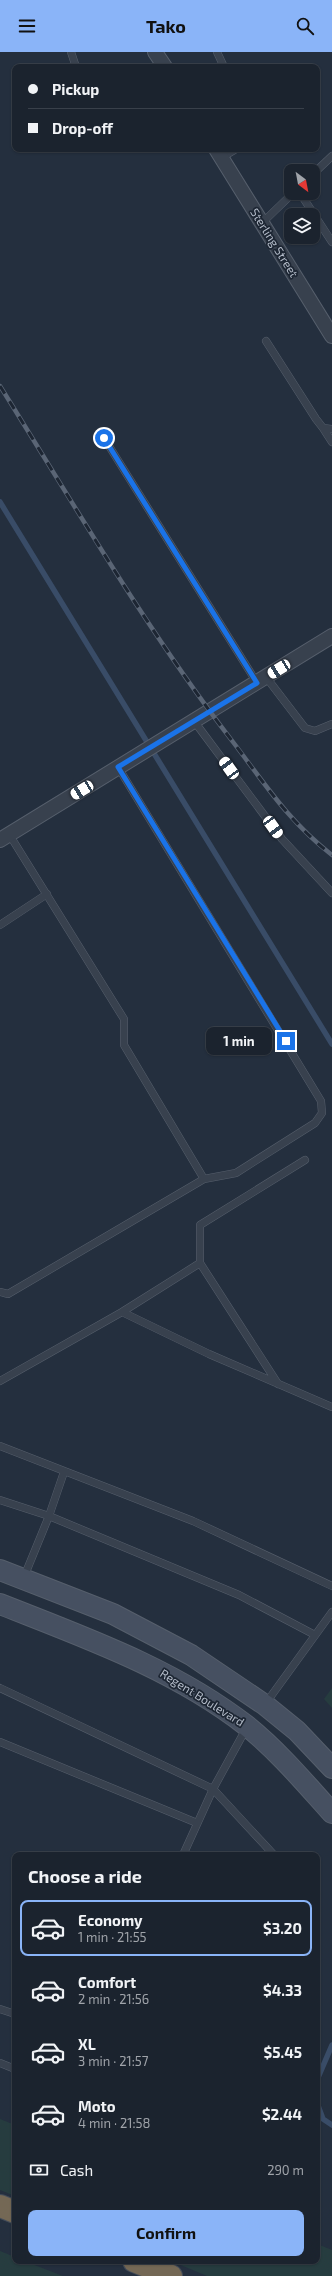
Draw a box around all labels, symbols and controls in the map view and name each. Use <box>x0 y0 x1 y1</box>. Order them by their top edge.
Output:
icon: menu <box>16 15 38 37</box>
text: Tako <box>146 15 186 37</box>
icon: search <box>294 15 316 37</box>
text: Pickup <box>52 80 99 98</box>
text: Drop-off <box>52 119 113 137</box>
north arrow <box>284 164 320 200</box>
map controls <box>284 164 320 244</box>
street label: Sterling Street <box>248 205 302 280</box>
button: layers <box>284 208 320 244</box>
route start <box>95 429 113 447</box>
car <box>266 658 292 680</box>
car <box>217 755 241 781</box>
car <box>69 779 95 801</box>
car <box>261 814 285 840</box>
callout: 1 min <box>206 1027 272 1055</box>
route end <box>277 1032 295 1050</box>
text: 1 min <box>223 1033 255 1049</box>
street label: Regent Boulevard <box>158 1666 247 1729</box>
text: Choose a ride <box>28 1865 142 1887</box>
icon: car <box>30 1910 66 1946</box>
text: Economy <box>78 1911 143 1929</box>
text: $3.20 <box>263 1919 302 1937</box>
text: 1 min · 21:55 <box>78 1929 147 1945</box>
icon: car <box>30 1972 66 2008</box>
text: Comfort <box>78 1973 136 1991</box>
text: $4.33 <box>263 1981 302 1999</box>
text: 2 min · 21:56 <box>78 1991 149 2007</box>
icon: car <box>30 2034 66 2070</box>
text: XL <box>78 2035 96 2053</box>
text: $5.45 <box>264 2043 302 2061</box>
text: 3 min · 21:57 <box>78 2053 148 2069</box>
icon: car <box>30 2096 66 2132</box>
text: Moto <box>78 2097 116 2115</box>
text: $2.44 <box>262 2105 302 2123</box>
text: 4 min · 21:58 <box>78 2115 150 2131</box>
icon: cash <box>28 2159 50 2181</box>
text: Cash <box>60 2161 93 2179</box>
text: 290 m <box>267 2162 304 2178</box>
button: Confirm <box>28 2210 304 2256</box>

